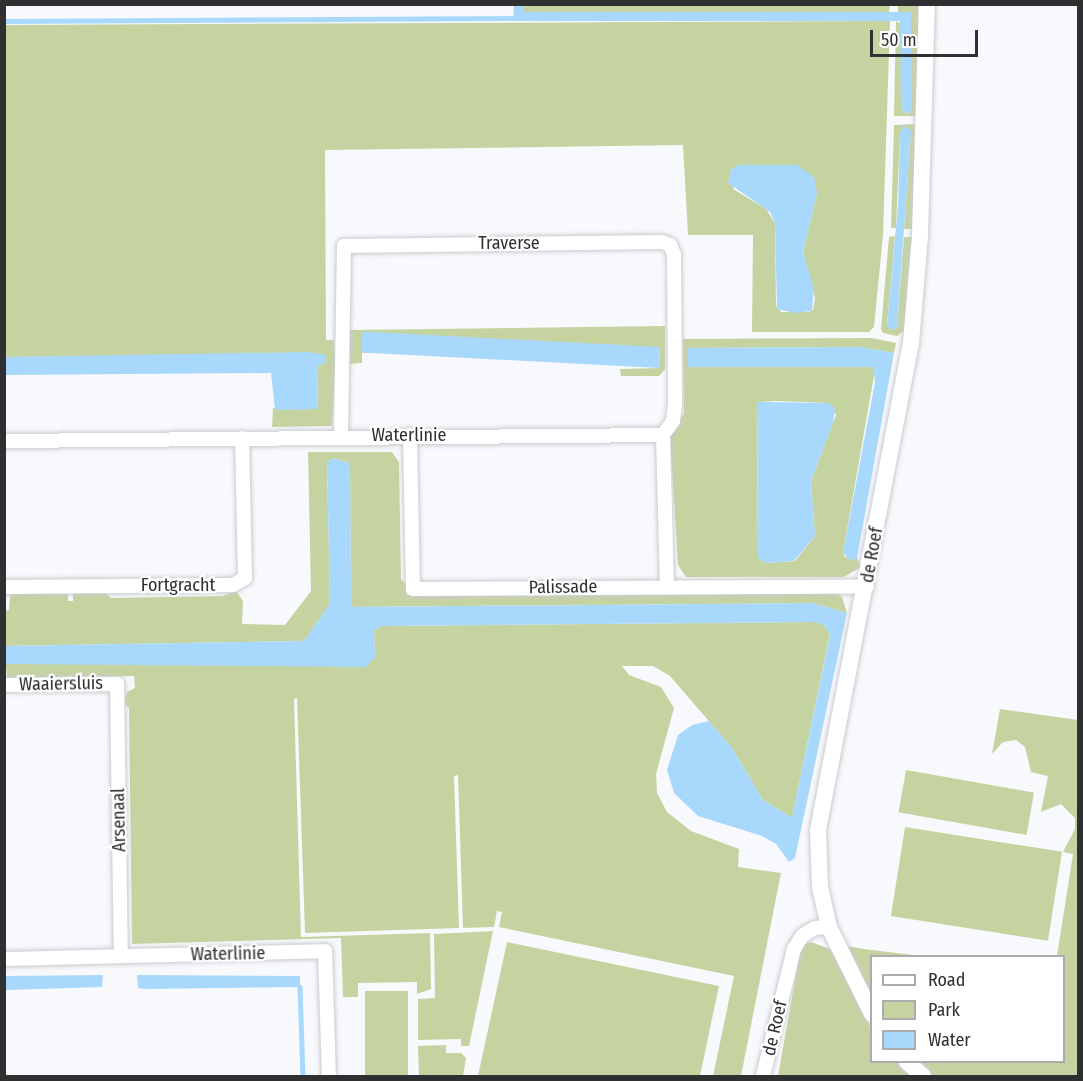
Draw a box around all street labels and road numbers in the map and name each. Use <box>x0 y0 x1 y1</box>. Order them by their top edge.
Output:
street label: Traverse <box>478 232 540 254</box>
street label: Waterlinie <box>372 424 446 446</box>
street label: de Roef <box>856 525 888 585</box>
street label: Fortgracht <box>141 574 215 596</box>
street label: Palissade <box>528 576 598 598</box>
street label: Waaiersluis <box>19 672 103 696</box>
street label: Arsenaal <box>108 788 130 852</box>
street label: Waterlinie <box>190 943 266 965</box>
street label: de Roef <box>758 998 792 1058</box>

